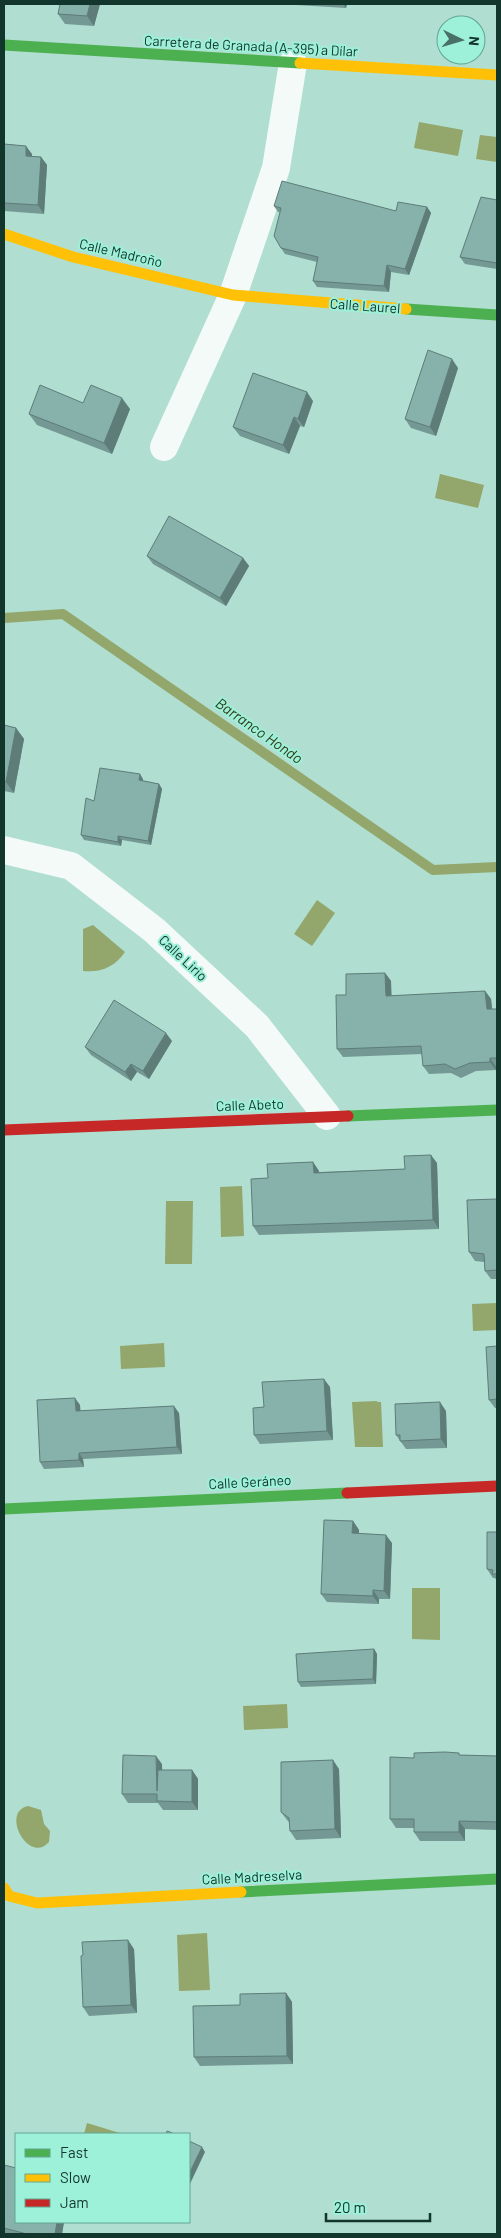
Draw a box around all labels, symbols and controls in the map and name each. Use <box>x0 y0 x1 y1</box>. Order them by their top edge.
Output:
north arrow <box>436 15 486 65</box>
street label: Carretera de Granada (A-395) a Dílar <box>144 31 358 60</box>
text: N <box>466 36 483 47</box>
street label: Calle Madroño <box>78 235 164 270</box>
street label: Calle Laurel <box>329 295 401 316</box>
water label: Barranco Hondo <box>213 693 307 767</box>
street label: Calle Lirio <box>156 931 211 984</box>
street label: Calle Abeto <box>216 1095 284 1114</box>
street label: Calle Geráneo <box>208 1471 292 1492</box>
street label: Calle Madreselva <box>201 1865 303 1888</box>
legend <box>15 2133 190 2223</box>
text: Fast <box>60 2143 88 2161</box>
text: Slow <box>60 2168 91 2186</box>
scale bar <box>326 2190 430 2222</box>
text: Jam <box>60 2193 89 2211</box>
text: 20 m <box>334 2198 366 2216</box>

